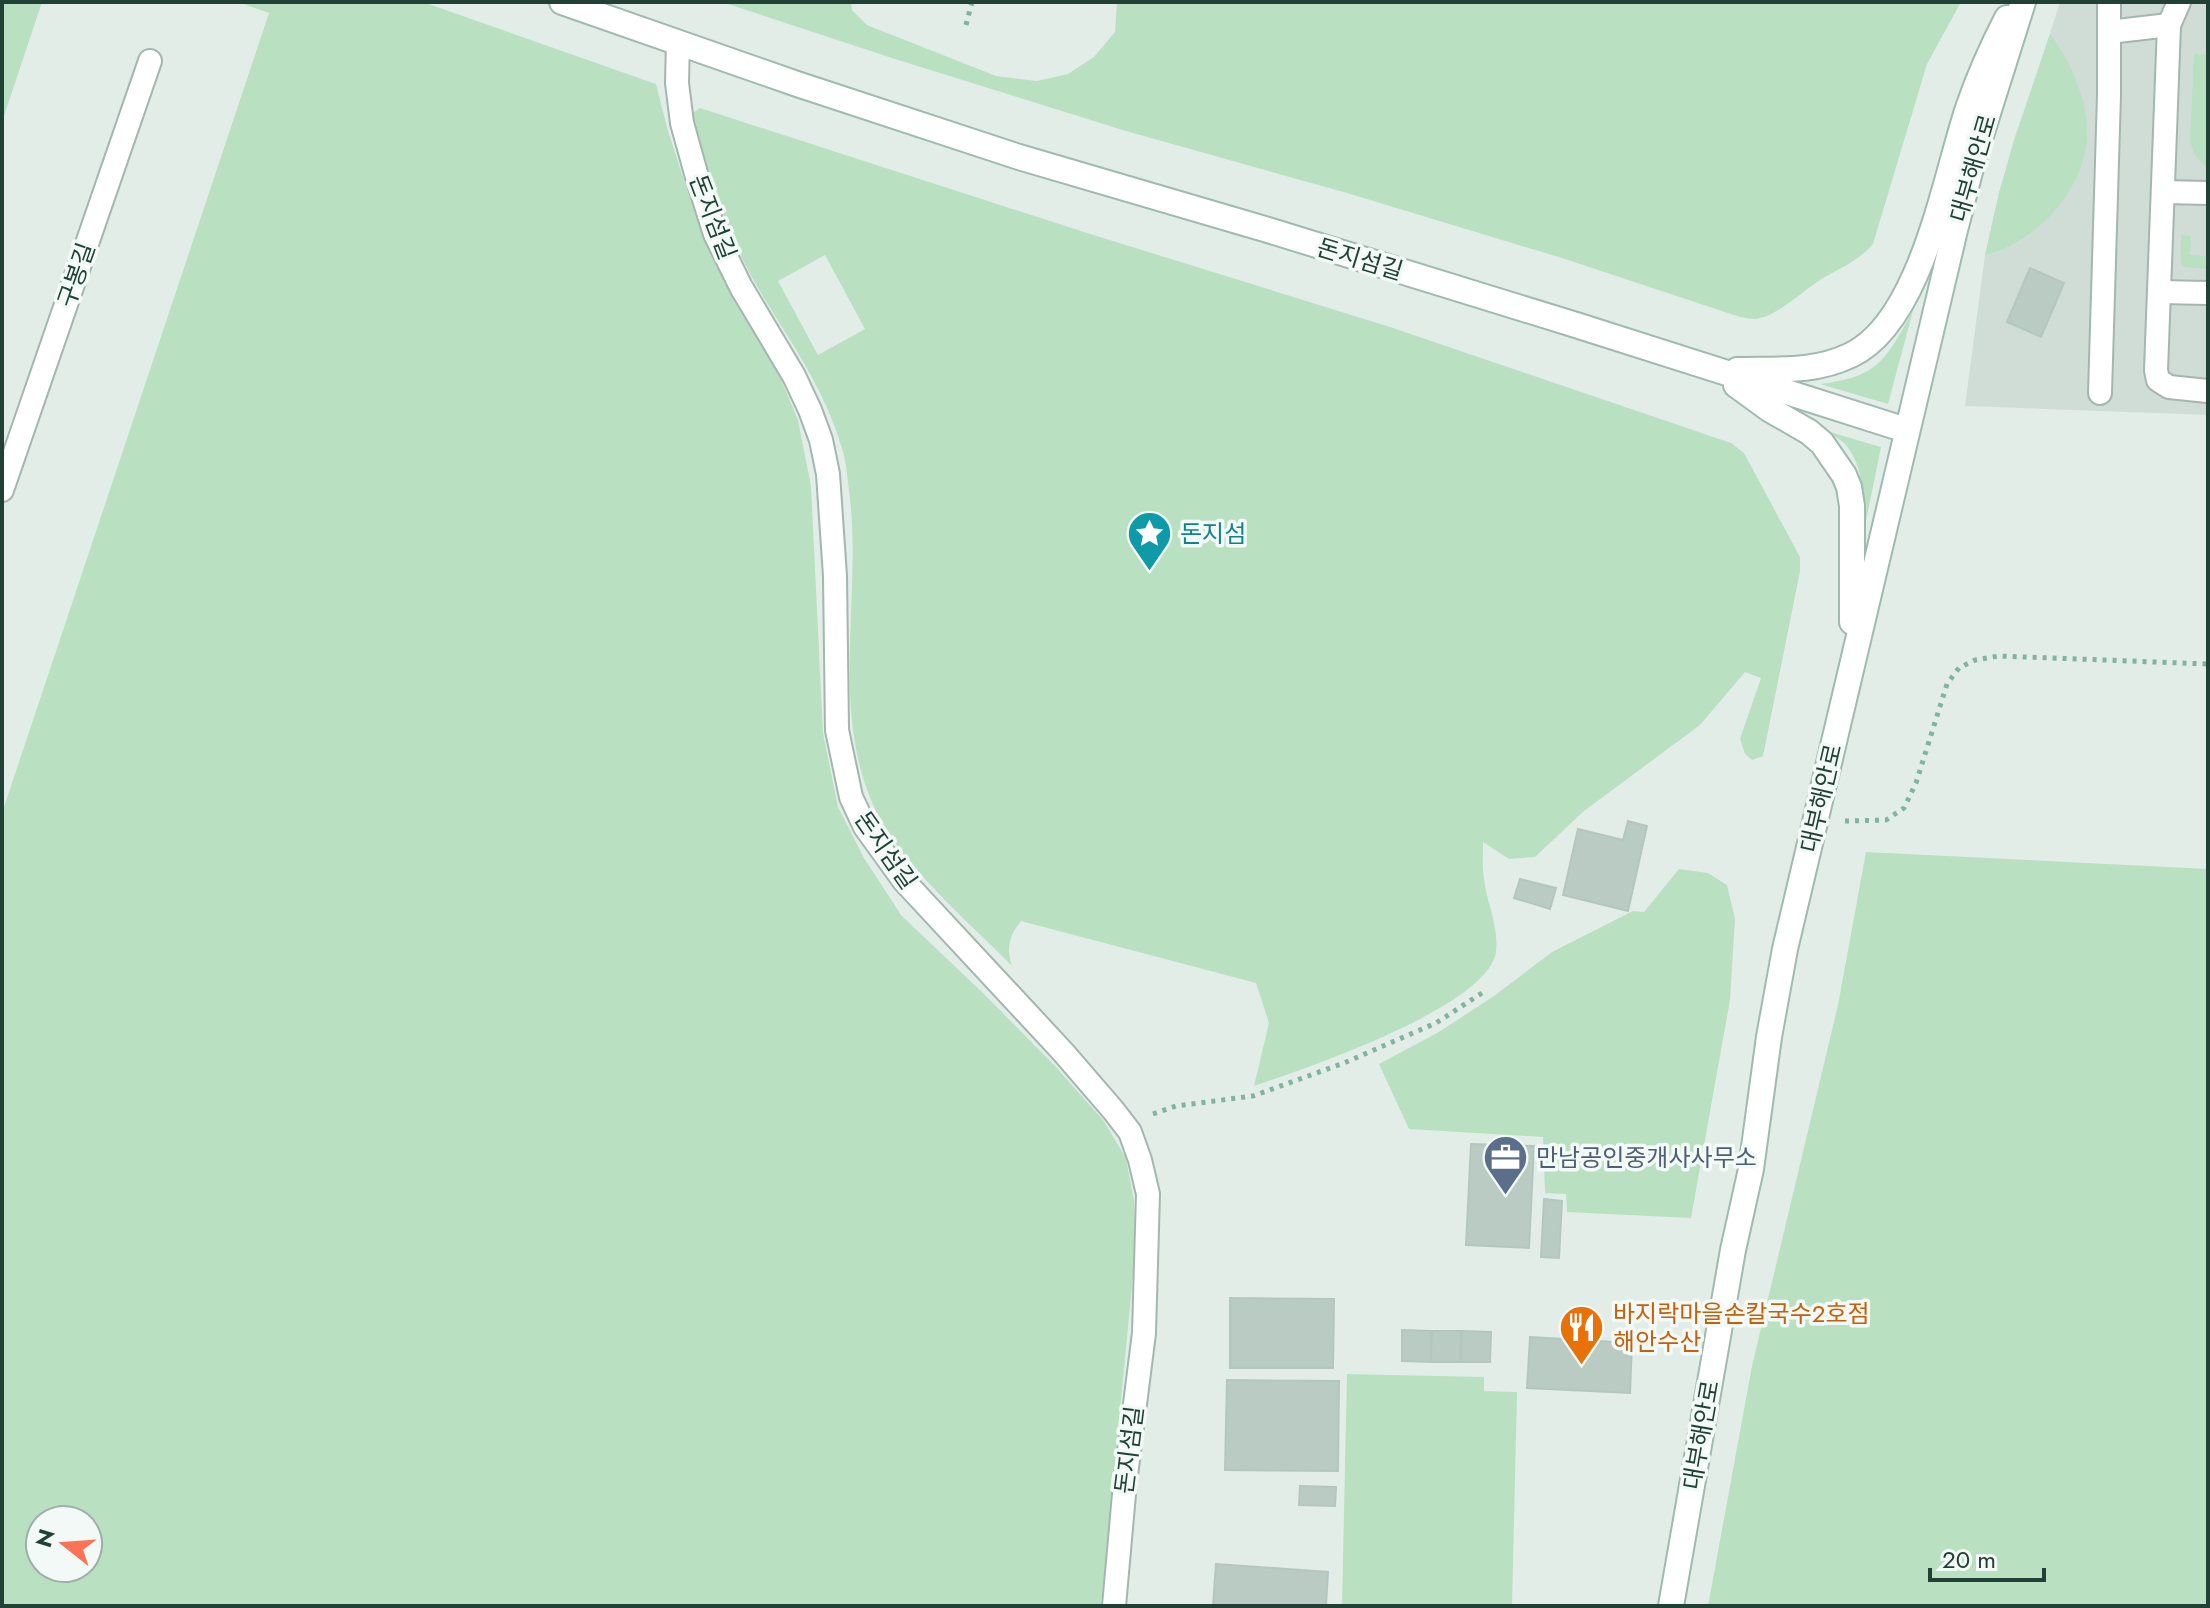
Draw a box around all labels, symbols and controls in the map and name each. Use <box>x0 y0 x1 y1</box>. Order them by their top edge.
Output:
street label: 대부해안로 <box>1941 110 2005 226</box>
street label: 돈지섬길 <box>681 169 745 265</box>
street label: 돈지섬길 <box>1313 229 1407 289</box>
street label: 구봉길 <box>49 238 103 312</box>
place icon: 돈지섬 <box>1125 509 1173 572</box>
place label: 돈지섬 <box>1180 516 1246 551</box>
street label: 대부해안로 <box>1792 740 1850 856</box>
street label: 돈지섬길 <box>846 804 926 896</box>
office icon: 만남공인중개사사무소 <box>1481 1133 1529 1196</box>
place label: 만남공인중개사사무소 <box>1536 1140 1757 1175</box>
place label: 바지락마을손칼국수2호점 해안수산 <box>1613 1296 1870 1359</box>
restaurant icon: 바지락마을손칼국수2호점 해안수산 <box>1558 1303 1606 1366</box>
street label: 대부해안로 <box>1674 1378 1728 1492</box>
street label: 돈지섬길 <box>1106 1404 1152 1496</box>
north arrow <box>24 1504 104 1584</box>
text: N <box>27 1525 63 1551</box>
scale bar <box>1930 1532 2044 1582</box>
text: 20 m <box>1942 1542 1996 1577</box>

